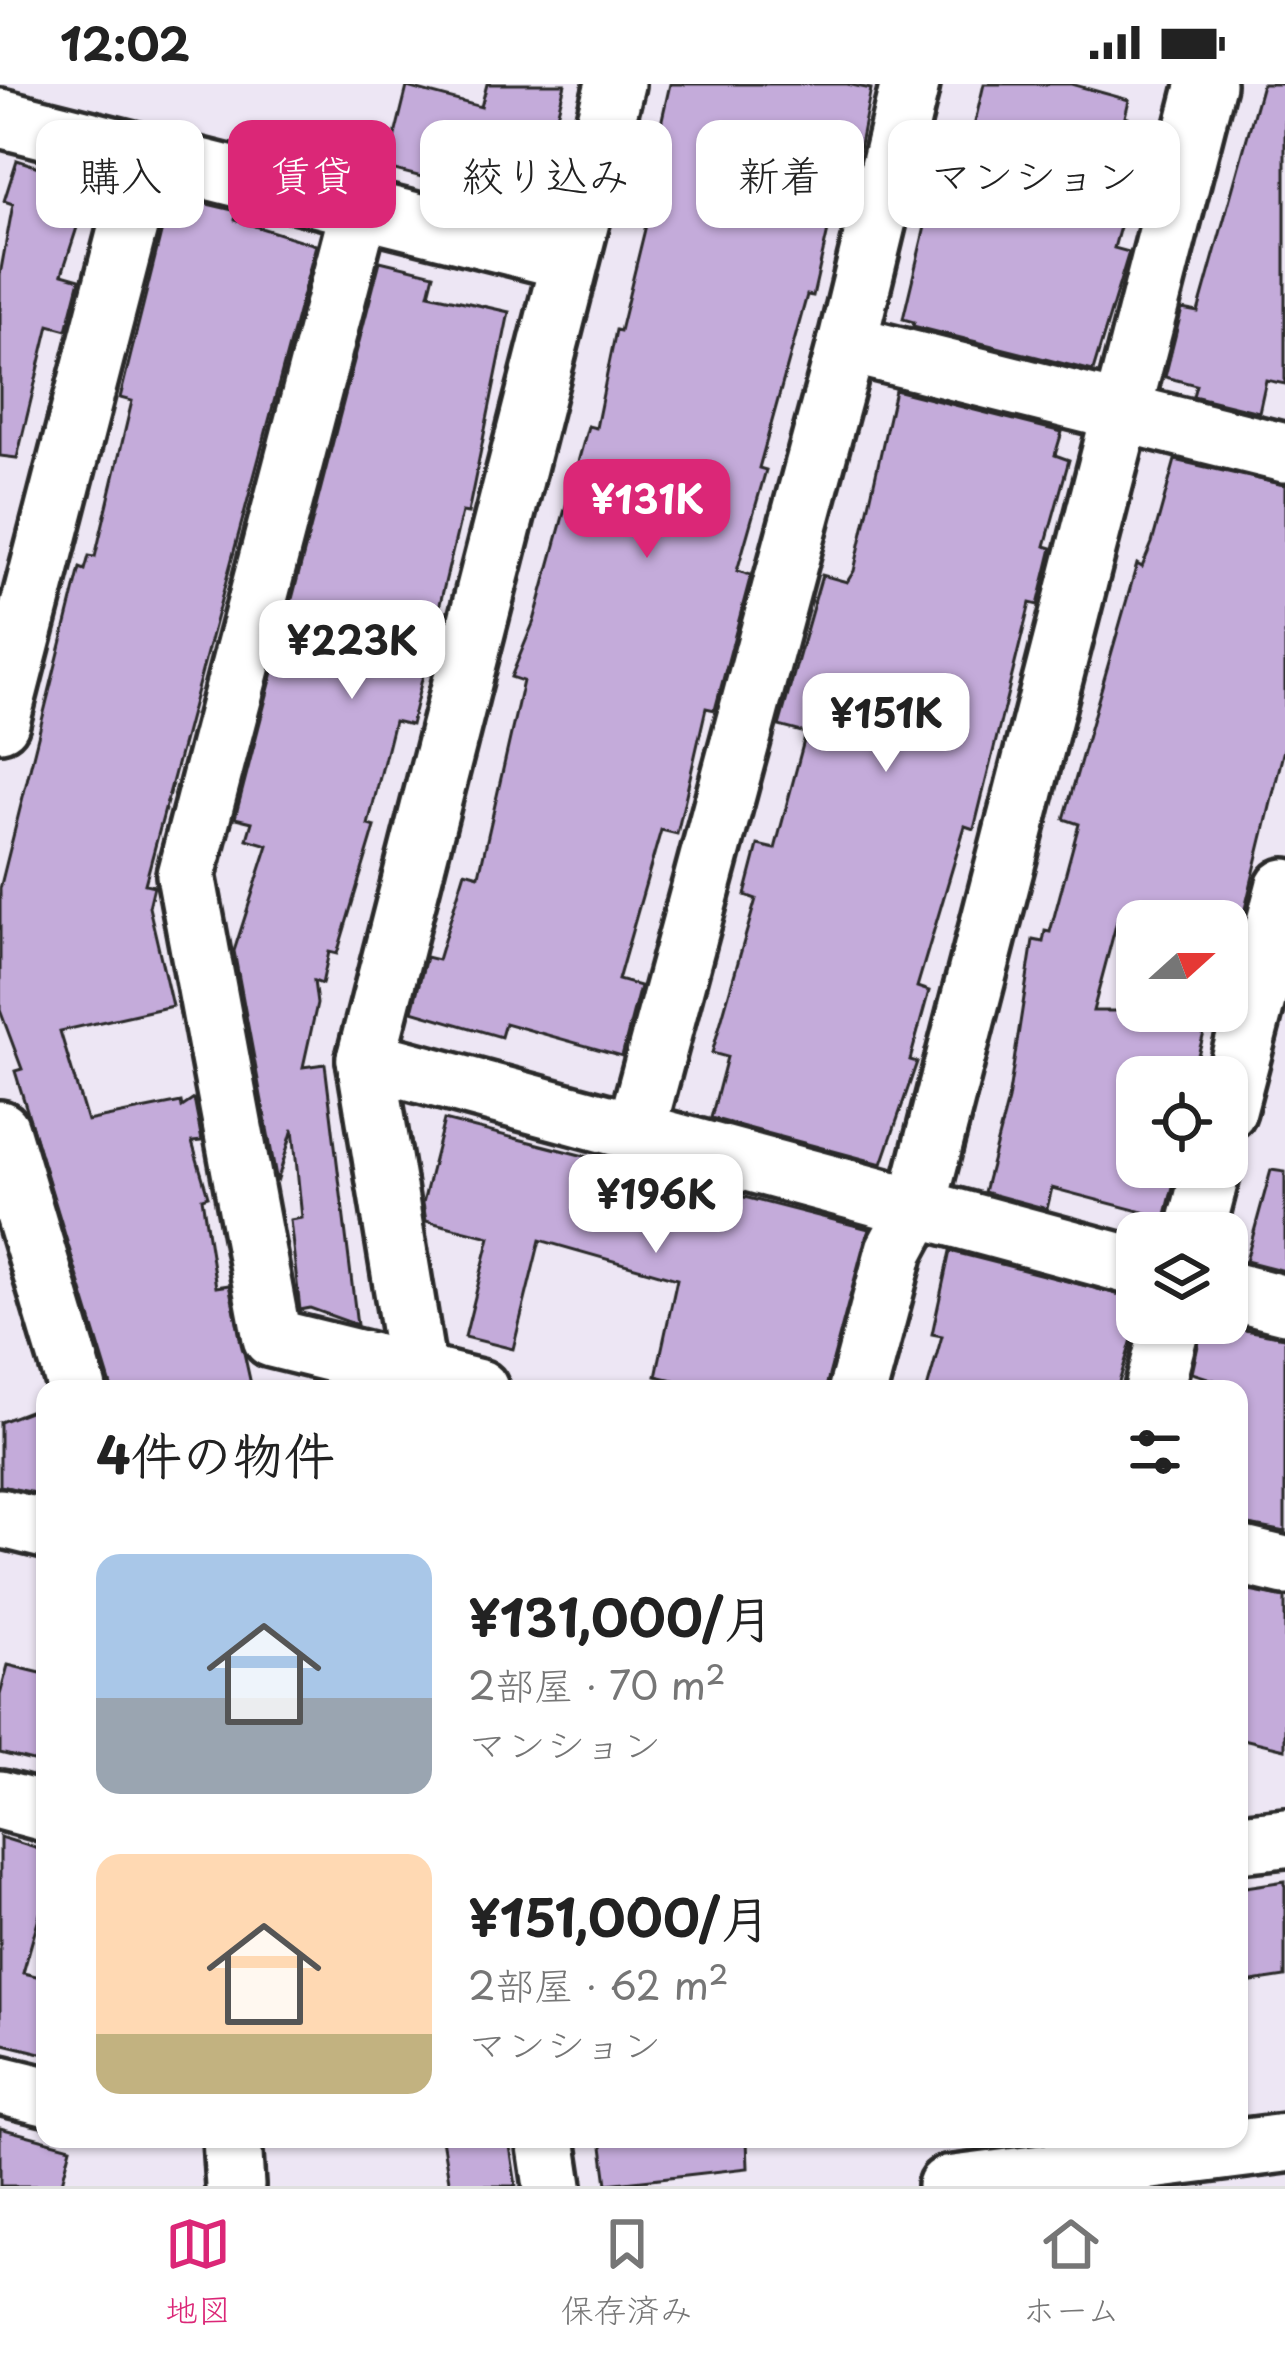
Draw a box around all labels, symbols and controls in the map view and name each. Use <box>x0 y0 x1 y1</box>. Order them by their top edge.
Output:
text: 12:02 <box>60 8 190 76</box>
chip: 購入 <box>36 120 204 228</box>
chip: 賃貸 <box>228 120 396 228</box>
chip: 絞り込み <box>420 120 672 228</box>
chip: 新着 <box>696 120 864 228</box>
chip: マンション <box>888 120 1180 228</box>
pin: ¥131K <box>563 459 731 561</box>
text: ¥131K <box>590 468 704 527</box>
pin: ¥223K <box>268 600 436 702</box>
text: ¥223K <box>286 609 418 668</box>
pin: ¥151K <box>802 673 970 775</box>
text: ¥151K <box>830 682 942 741</box>
north arrow <box>1116 900 1248 1032</box>
map controls <box>1116 900 1248 1344</box>
button: locate <box>1116 1056 1248 1188</box>
pin: ¥196K <box>572 1154 740 1256</box>
text: ¥196K <box>596 1163 716 1222</box>
button: layers <box>1116 1212 1248 1344</box>
text: 4件の物件 <box>96 1414 335 1491</box>
icon: filters <box>1122 1419 1188 1485</box>
text: ¥131,000/月 <box>468 1577 774 1654</box>
icon: home <box>192 1602 336 1746</box>
text: 2部屋 · 70 m² <box>468 1654 726 1713</box>
text: マンション <box>468 1713 661 1772</box>
text: ¥151,000/月 <box>468 1877 771 1954</box>
icon: home <box>192 1902 336 2046</box>
text: 2部屋 · 62 m² <box>468 1954 729 2013</box>
text: マンション <box>468 2013 661 2072</box>
tab: 地図 <box>165 2211 231 2333</box>
tab: 保存済み <box>561 2211 693 2333</box>
tab: ホーム <box>1022 2211 1120 2333</box>

